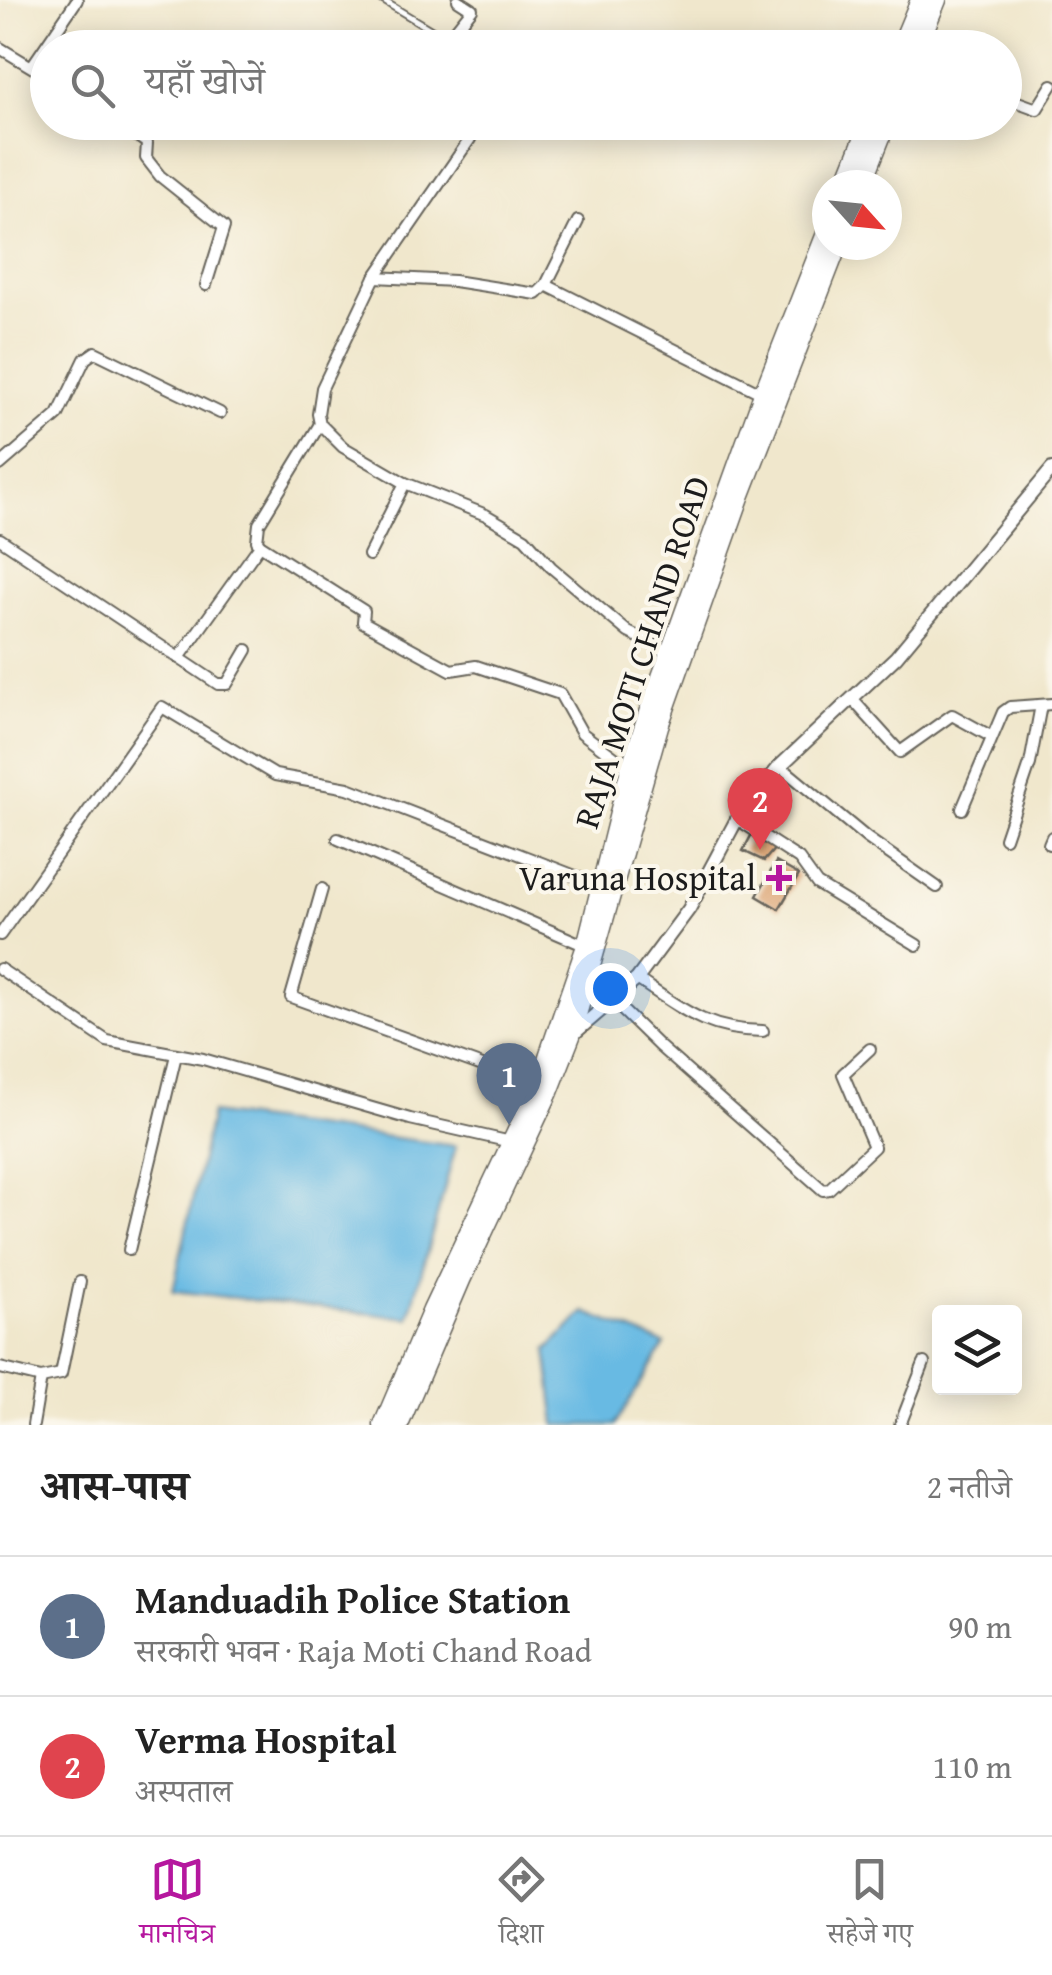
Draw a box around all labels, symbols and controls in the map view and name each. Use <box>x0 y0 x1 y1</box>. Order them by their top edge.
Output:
search box <box>30 30 1022 140</box>
text: यहाँ खोजें <box>145 52 265 108</box>
icon: search <box>65 58 120 113</box>
north arrow <box>812 170 902 260</box>
street label: RAJA MOTI CHAND ROAD <box>560 469 723 835</box>
pin: 2 <box>728 768 792 850</box>
place label: Varuna Hospital <box>519 852 756 903</box>
marker: Varuna Hospital <box>766 865 792 891</box>
your location <box>585 963 636 1014</box>
pin: 1 <box>476 1042 542 1125</box>
map controls <box>932 1305 1022 1395</box>
button: layers <box>932 1305 1022 1395</box>
text: आस-पास <box>40 1454 189 1515</box>
text: 2 नतीजे <box>927 1463 1012 1510</box>
text: Manduadih Police Station <box>135 1571 570 1627</box>
text: 1 <box>64 1603 81 1650</box>
text: 90 m <box>948 1603 1012 1650</box>
text: सरकारी भवन · Raja Moti Chand Road <box>135 1627 592 1674</box>
text: Verma Hospital <box>135 1711 397 1767</box>
text: 2 <box>64 1743 81 1790</box>
text: 110 m <box>933 1743 1012 1790</box>
text: अस्पताल <box>135 1767 232 1814</box>
tab: मानचित्र <box>139 1852 215 1961</box>
tab: दिशा <box>494 1852 549 1961</box>
tab: सहेजे गए <box>827 1852 913 1961</box>

